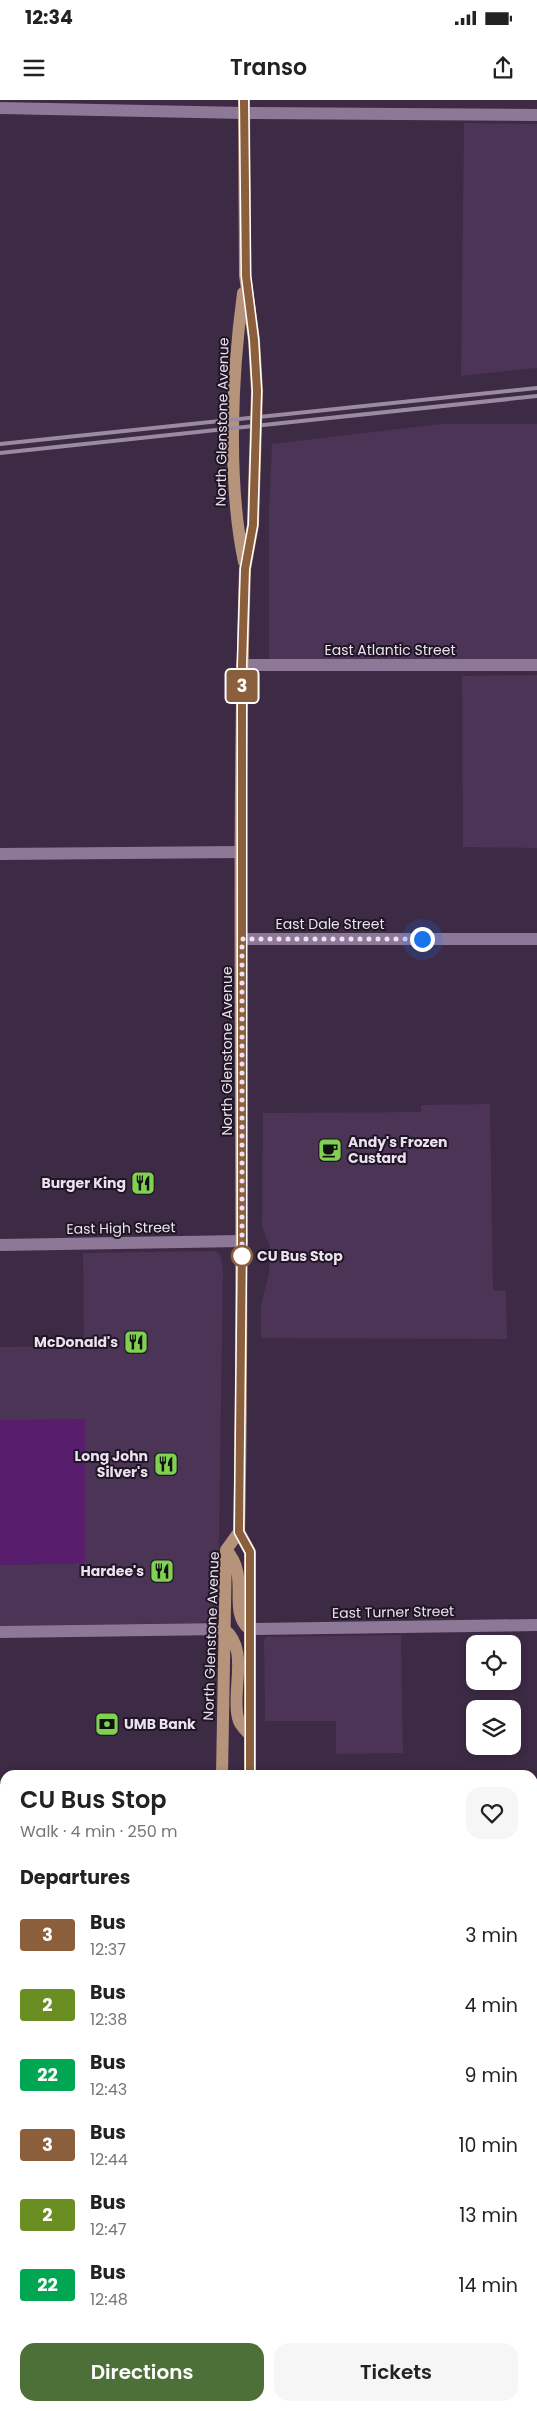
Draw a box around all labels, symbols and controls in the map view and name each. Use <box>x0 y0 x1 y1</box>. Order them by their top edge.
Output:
text: 12:34 <box>25 4 73 31</box>
text: Transo <box>230 52 307 83</box>
icon: menu <box>20 54 48 82</box>
icon: share <box>489 54 517 82</box>
street label: North Glenstone Avenue <box>211 337 233 507</box>
street label: East Atlantic Street <box>325 640 455 660</box>
line badge: 3 <box>226 670 258 702</box>
text: 3 <box>237 673 247 698</box>
street label: East Dale Street <box>275 914 385 934</box>
your location <box>410 927 435 952</box>
street label: North Glenstone Avenue <box>217 966 237 1136</box>
place label: Andy's Frozen Custard <box>348 1132 448 1168</box>
cafe icon: Andy's Frozen Custard <box>317 1137 343 1163</box>
restaurant icon: Burger King <box>130 1170 156 1196</box>
place label: Burger King <box>41 1173 126 1193</box>
street label: East High Street <box>66 1217 176 1239</box>
marker: CU Bus Stop <box>231 1245 253 1267</box>
place label: CU Bus Stop <box>257 1246 343 1266</box>
restaurant icon: McDonald's <box>123 1329 149 1355</box>
place label: McDonald's <box>34 1332 118 1352</box>
place label: Long John Silver's <box>75 1446 148 1482</box>
restaurant icon: Long John Silver's <box>153 1451 179 1477</box>
street label: North Glenstone Avenue <box>198 1551 224 1721</box>
restaurant icon: Hardee's <box>149 1558 175 1584</box>
place label: Hardee's <box>81 1561 144 1581</box>
street label: East Turner Street <box>332 1601 454 1623</box>
map controls <box>466 1635 521 1755</box>
button: locate <box>466 1635 521 1690</box>
button: layers <box>466 1700 521 1755</box>
bank icon: UMB Bank <box>94 1711 120 1737</box>
place label: UMB Bank <box>124 1714 196 1734</box>
text: CU Bus Stop <box>20 1783 166 1816</box>
button: heart <box>466 1787 518 1839</box>
text: Walk · 4 min · 250 m <box>20 1820 178 1843</box>
text: Departures <box>20 1864 130 1891</box>
text: Bus <box>90 1909 126 1936</box>
text: 3 <box>42 1922 53 1947</box>
text: 3 min <box>465 1922 518 1949</box>
text: 12:37 <box>90 1938 126 1961</box>
text: Bus <box>90 1979 126 2006</box>
text: 2 <box>42 1992 53 2017</box>
text: 4 min <box>465 1992 518 2019</box>
text: 12:38 <box>90 2008 127 2031</box>
text: Bus <box>90 2049 126 2076</box>
text: 22 <box>37 2062 58 2087</box>
text: 9 min <box>465 2062 518 2089</box>
text: 12:43 <box>90 2078 127 2101</box>
text: Bus <box>90 2119 126 2146</box>
text: 3 <box>42 2132 53 2157</box>
text: 10 min <box>459 2132 518 2159</box>
text: 12:44 <box>90 2148 128 2171</box>
text: Bus <box>90 2189 126 2216</box>
text: 2 <box>42 2202 53 2227</box>
text: 13 min <box>459 2202 518 2229</box>
text: 12:47 <box>90 2218 127 2241</box>
text: Bus <box>90 2259 126 2286</box>
text: 22 <box>37 2272 58 2297</box>
text: 14 min <box>458 2272 518 2299</box>
text: 12:48 <box>90 2288 128 2311</box>
button: Directions <box>20 2343 264 2401</box>
button: Tickets <box>274 2343 518 2401</box>

